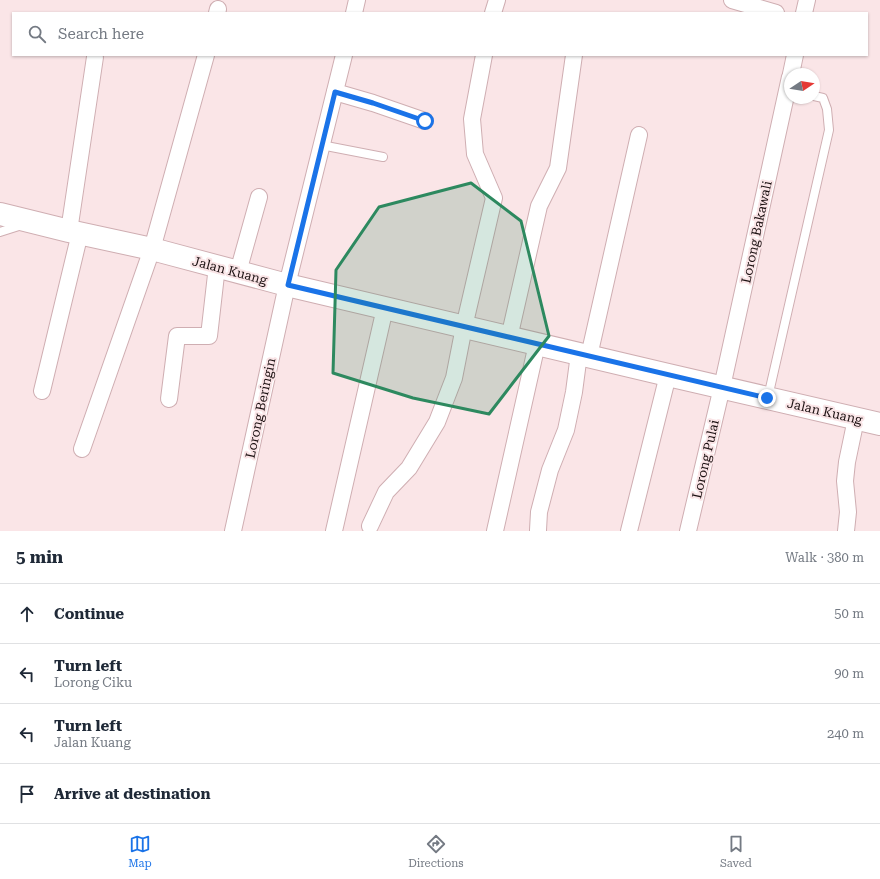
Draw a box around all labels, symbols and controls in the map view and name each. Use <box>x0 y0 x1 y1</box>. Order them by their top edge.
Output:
search box <box>12 12 868 56</box>
icon: search <box>26 23 48 45</box>
text: Search here <box>58 25 144 43</box>
north arrow <box>784 68 820 104</box>
route start <box>416 112 434 130</box>
street label: Lorong Bakawali <box>738 179 775 285</box>
street label: Jalan Kuang <box>191 253 269 288</box>
street label: Lorong Beringin <box>243 356 279 460</box>
route end <box>758 389 776 407</box>
street label: Jalan Kuang <box>786 396 865 428</box>
street label: Lorong Pulai <box>689 418 722 500</box>
text: 5 min <box>16 547 63 567</box>
text: Walk · 380 m <box>785 550 864 565</box>
icon: ahead <box>16 603 38 625</box>
text: Continue <box>54 605 124 623</box>
text: 50 m <box>834 606 864 621</box>
text: Turn left <box>54 657 122 675</box>
icon: left <box>16 663 38 685</box>
text: 90 m <box>834 666 864 681</box>
text: Lorong Ciku <box>54 675 132 690</box>
text: Turn left <box>54 717 122 735</box>
icon: left <box>16 723 38 745</box>
text: 240 m <box>827 726 864 741</box>
text: Jalan Kuang <box>54 735 131 750</box>
icon: arrive <box>16 783 38 805</box>
text: Arrive at destination <box>54 785 210 803</box>
tab: Map <box>128 833 152 870</box>
tab: Directions <box>408 833 464 870</box>
tab: Saved <box>720 833 752 870</box>

